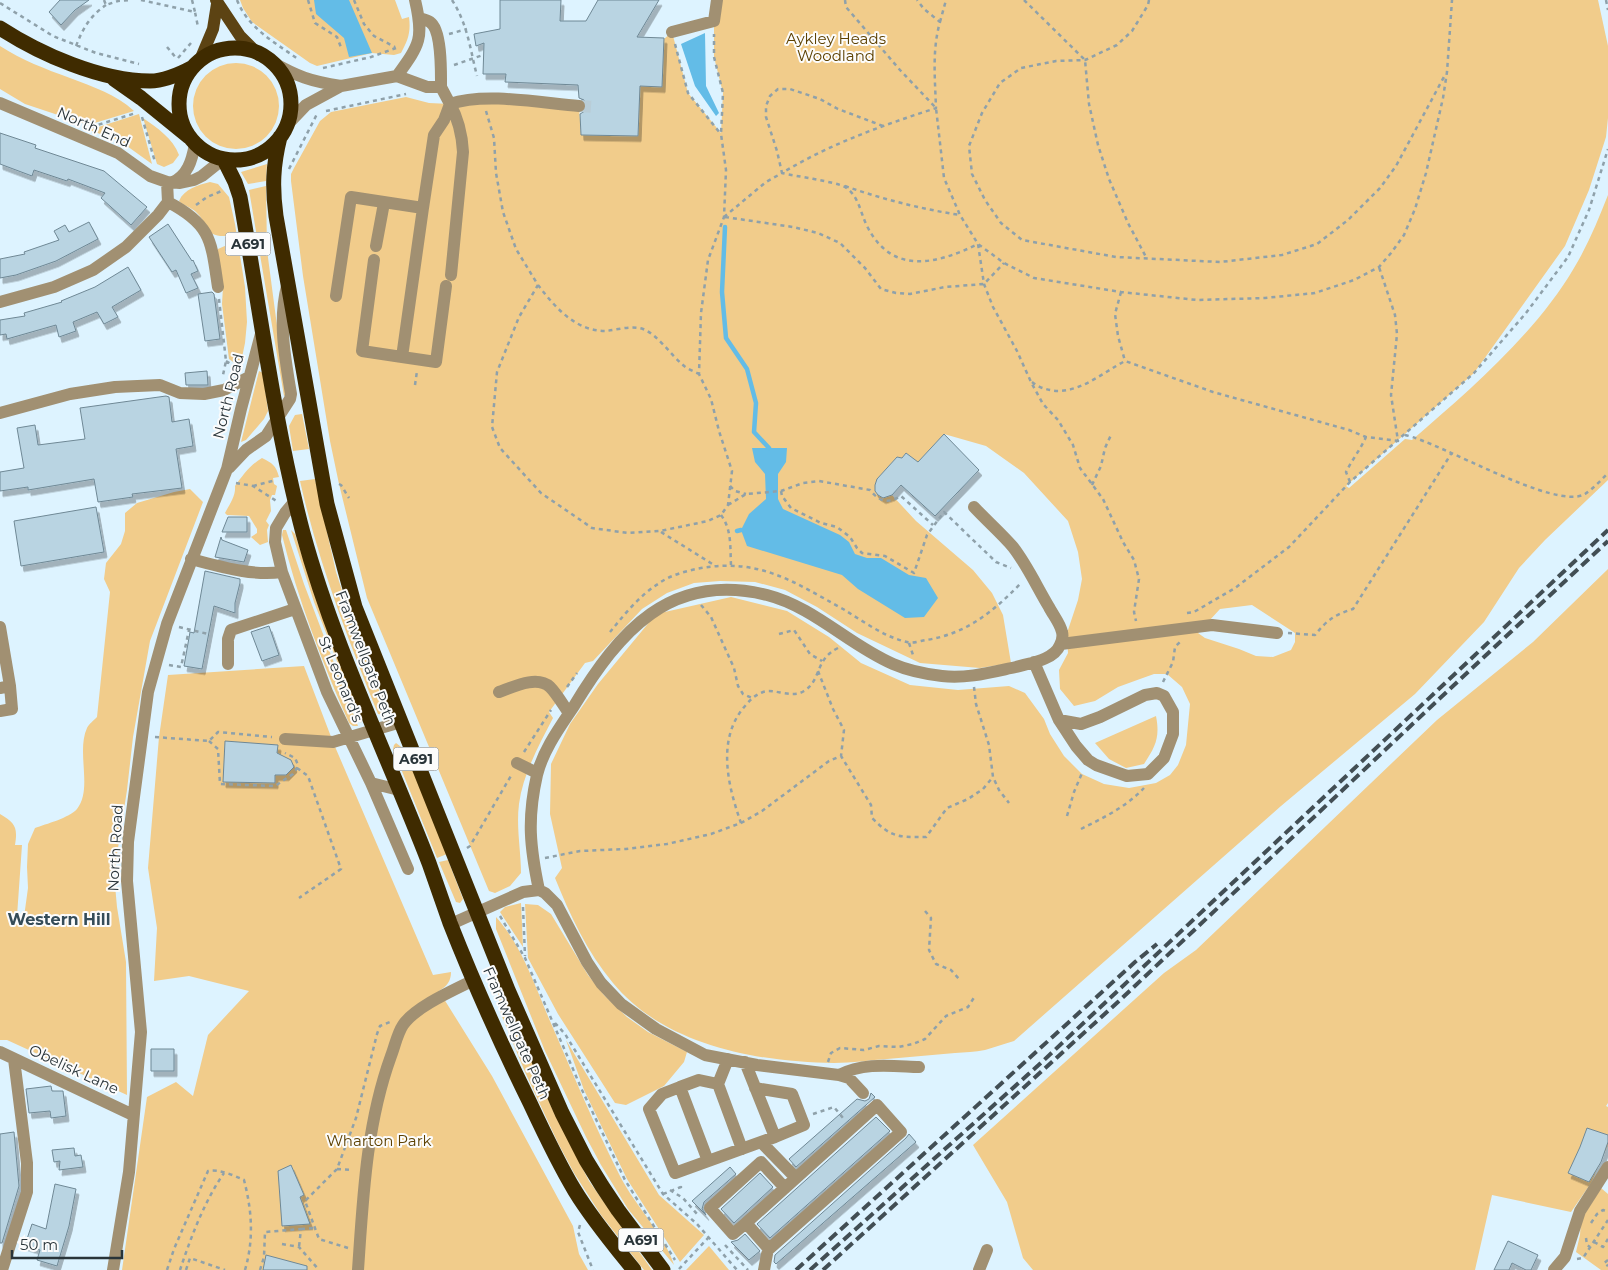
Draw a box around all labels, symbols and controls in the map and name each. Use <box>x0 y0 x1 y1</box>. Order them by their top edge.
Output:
park label: Aykley Heads Woodland <box>786 29 886 65</box>
street label: North End <box>54 102 134 152</box>
road number: A691 <box>226 232 270 255</box>
street label: North Road <box>208 351 248 441</box>
street label: Framwellgate Peth <box>331 588 401 728</box>
street label: St Leonard's <box>314 633 368 725</box>
road number: A691 <box>394 748 438 771</box>
street label: North Road <box>103 804 127 892</box>
district label: Western Hill <box>8 910 110 929</box>
street label: Framwellgate Peth <box>479 964 555 1102</box>
street label: Obelisk Lane <box>26 1040 122 1098</box>
park label: Wharton Park <box>326 1131 432 1150</box>
scale bar <box>12 1228 122 1260</box>
road number: A691 <box>618 1228 664 1252</box>
text: 50 m <box>20 1235 58 1254</box>

